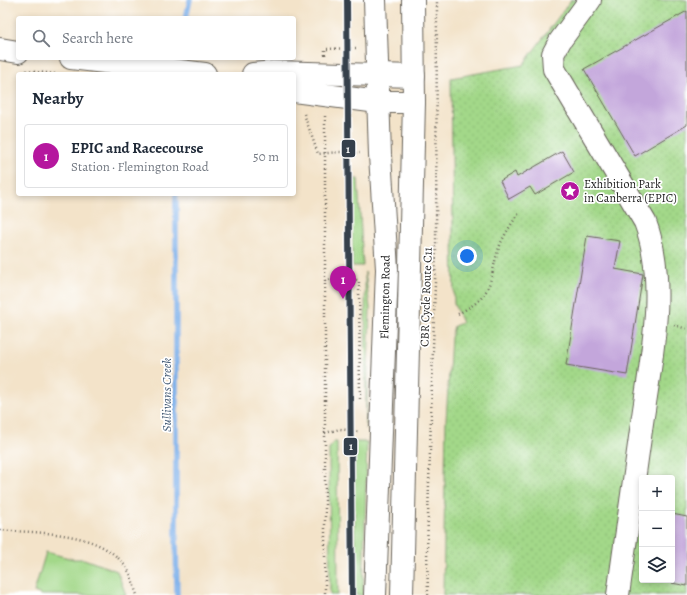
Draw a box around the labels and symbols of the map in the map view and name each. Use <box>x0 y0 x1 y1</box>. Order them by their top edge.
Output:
line badge: 1 <box>341 139 356 158</box>
text: 1 <box>346 142 350 157</box>
place label: Exhibition Park in Canberra (EPIC) <box>584 176 677 206</box>
place icon: Exhibition Park in Canberra (EPIC) <box>559 180 581 202</box>
your location <box>457 246 477 266</box>
street label: CBR Cycle Route C11 <box>416 247 436 347</box>
street label: Flemington Road <box>376 254 394 339</box>
pin: 1 <box>330 266 356 299</box>
water label: Sullivans Creek <box>158 358 175 432</box>
line badge: 1 <box>343 437 358 456</box>
text: 1 <box>349 439 353 454</box>

